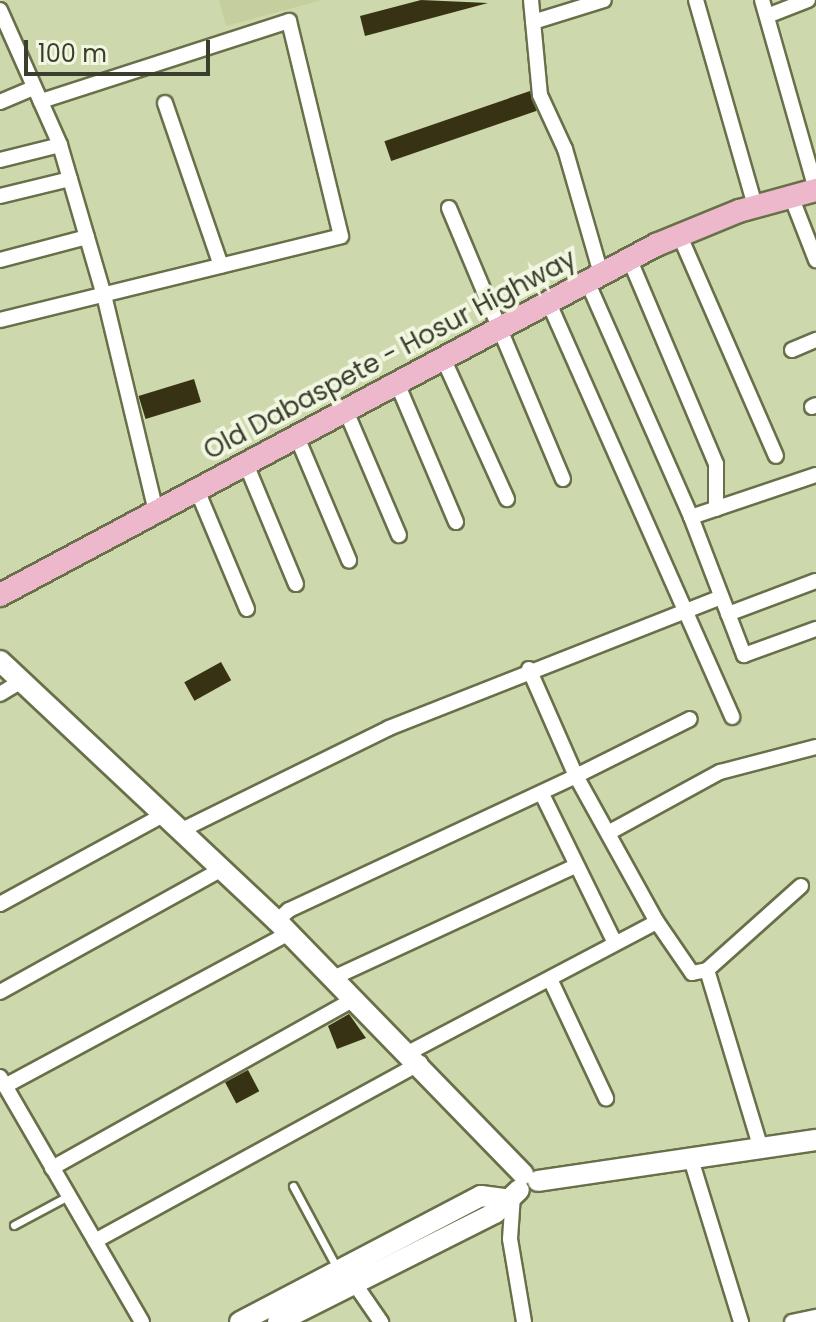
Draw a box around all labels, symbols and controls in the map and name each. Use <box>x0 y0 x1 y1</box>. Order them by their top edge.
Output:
scale bar <box>28 24 214 74</box>
text: 100 m <box>38 37 107 70</box>
street label: Old Dabaspete - Hosur Highway <box>199 243 581 467</box>

